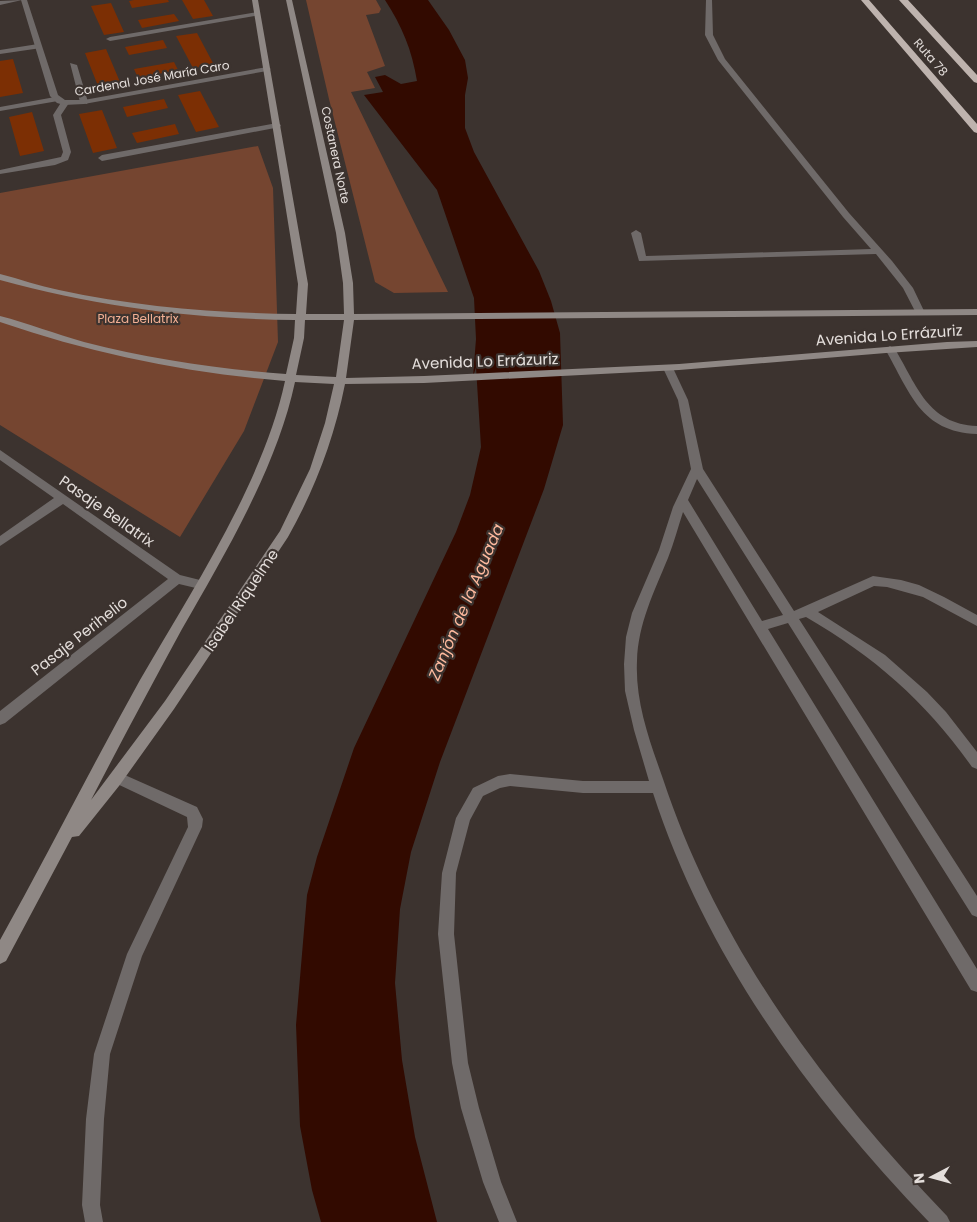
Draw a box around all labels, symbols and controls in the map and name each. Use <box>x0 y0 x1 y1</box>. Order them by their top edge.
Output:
street label: Ruta 78 <box>910 35 952 79</box>
street label: Cardenal José María Caro <box>73 56 231 100</box>
street label: Costanera Norte <box>317 105 355 205</box>
park label: Plaza Bellatrix <box>97 310 179 327</box>
street label: Avenida Lo Errázuriz <box>815 319 963 351</box>
street label: Avenida Lo Errázuriz <box>411 348 559 374</box>
street label: Pasaje Bellatrix <box>55 470 159 552</box>
water label: Zanjón de la Aguada <box>422 520 510 685</box>
street label: Isabel Riquelme <box>199 545 283 655</box>
street label: Pasaje Perihelio <box>26 592 132 680</box>
north arrow <box>907 1152 957 1202</box>
text: N <box>909 1172 930 1185</box>

